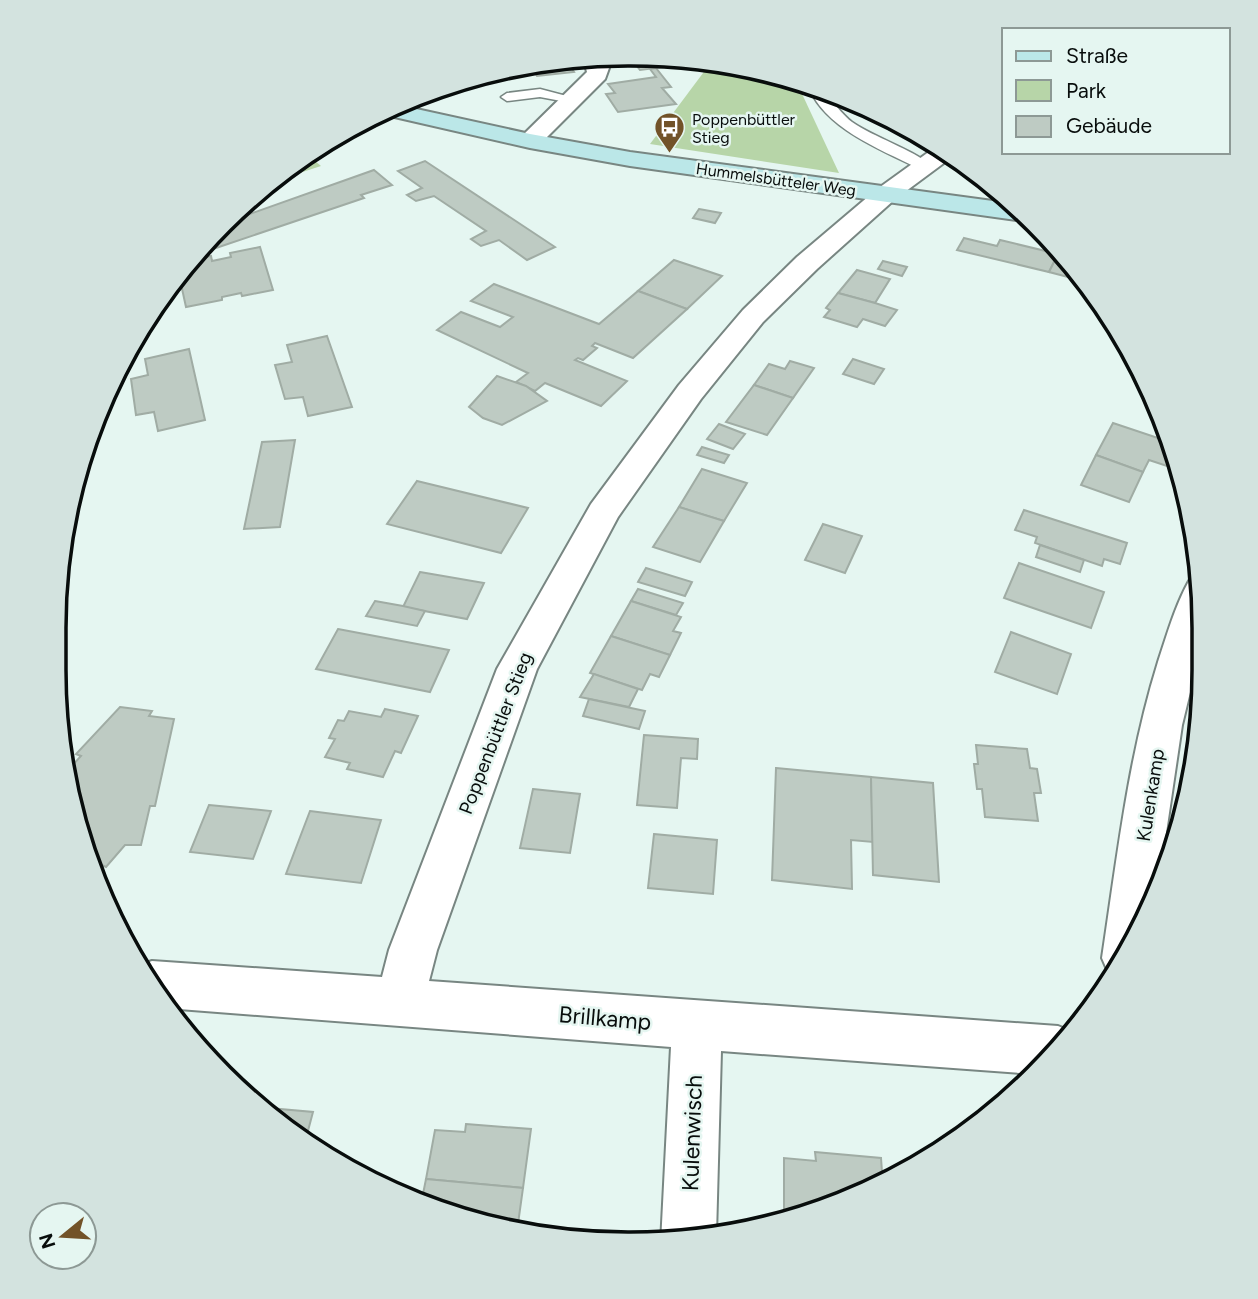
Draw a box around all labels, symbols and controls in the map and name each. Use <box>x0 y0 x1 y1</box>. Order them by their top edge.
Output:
legend <box>1002 28 1230 154</box>
text: Straße <box>1066 43 1128 68</box>
text: Park <box>1066 78 1107 103</box>
place label: Poppenbüttler Stieg <box>692 110 796 147</box>
bus stop icon: Poppenbüttler Stieg <box>652 111 686 155</box>
text: Gebäude <box>1066 113 1152 138</box>
street label: Hummelsbütteler Weg <box>695 159 857 200</box>
street label: Poppenbüttler Stieg <box>454 649 537 818</box>
street label: Kulenkamp <box>1132 747 1169 843</box>
street label: Brillkamp <box>557 1000 653 1036</box>
street label: Kulenwisch <box>676 1074 708 1192</box>
north arrow <box>28 1201 98 1271</box>
text: N <box>34 1231 61 1252</box>

